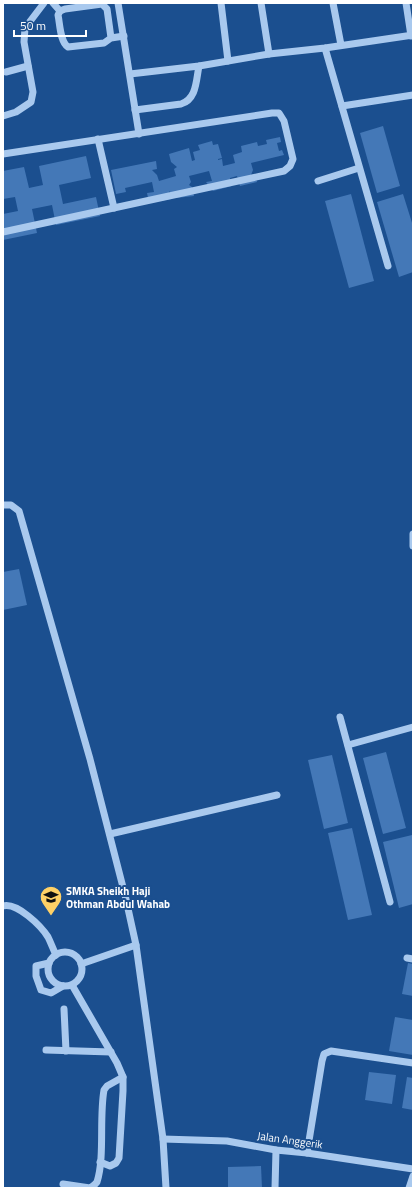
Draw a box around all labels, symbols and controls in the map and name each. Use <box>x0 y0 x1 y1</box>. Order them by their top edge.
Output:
scale bar <box>14 12 86 38</box>
text: 50 m <box>20 16 46 35</box>
place label: SMKA Sheikh Haji Othman Abdul Wahab <box>66 883 170 912</box>
school or university icon: SMKA Sheikh Haji Othman Abdul Wahab <box>38 884 64 917</box>
street label: Jalan Anggerik <box>256 1127 324 1153</box>

